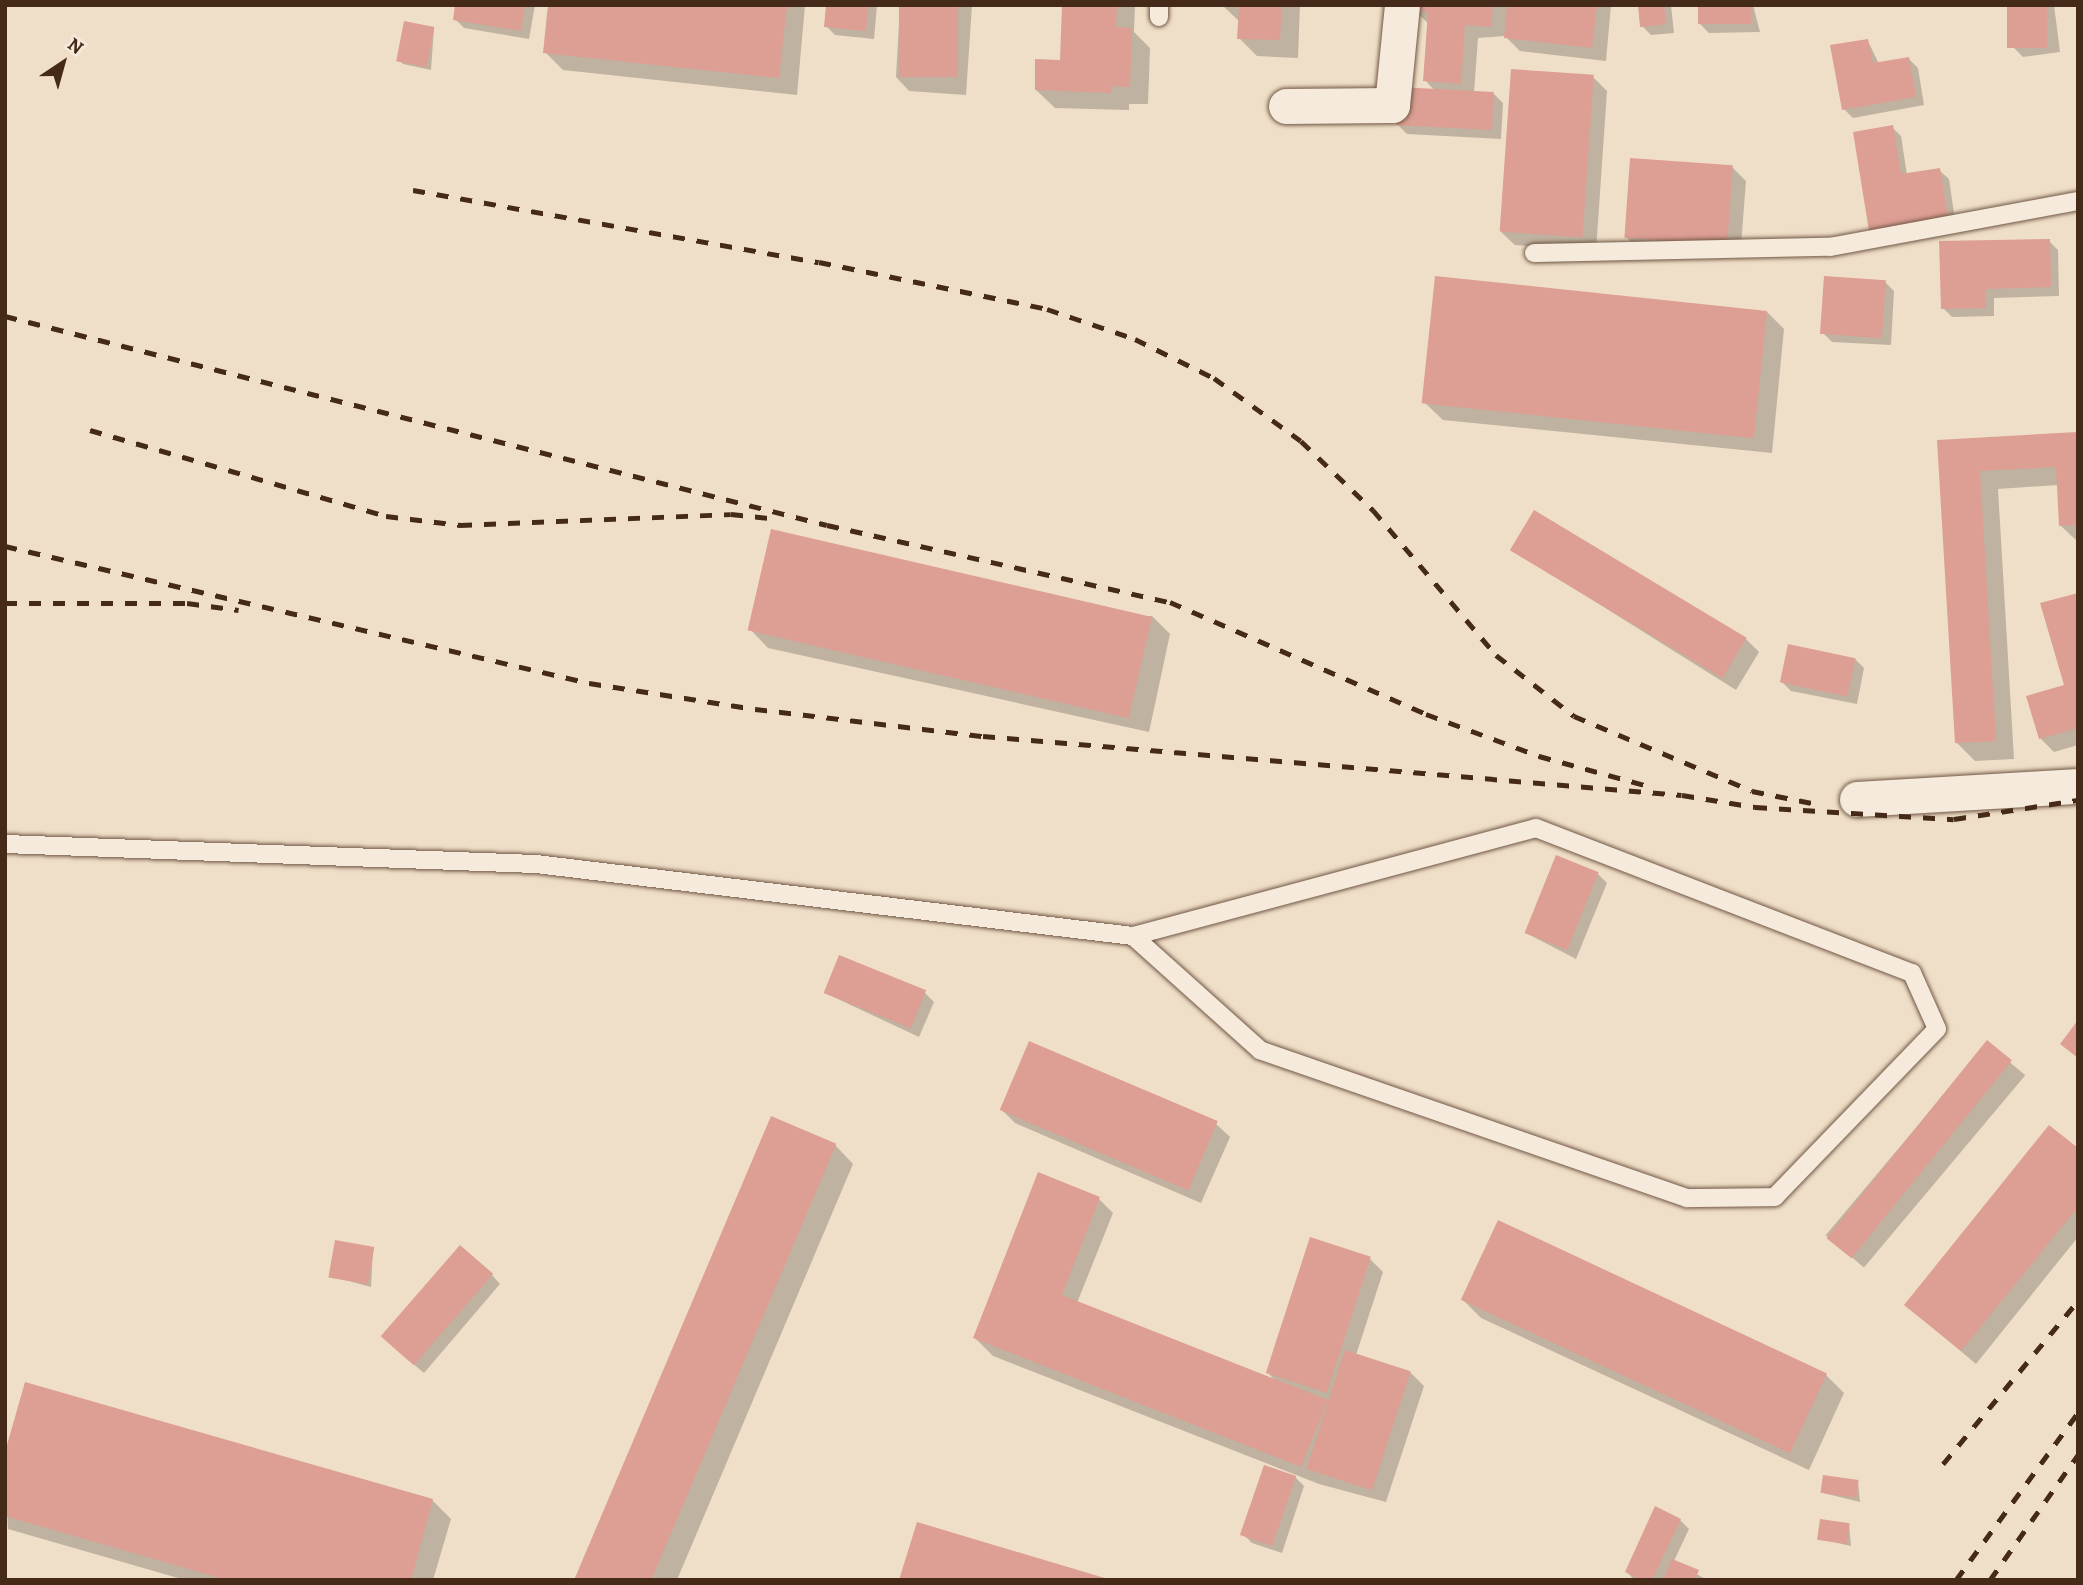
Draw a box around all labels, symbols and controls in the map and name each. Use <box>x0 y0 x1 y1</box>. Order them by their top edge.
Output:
north arrow <box>28 28 98 98</box>
text: N <box>62 31 89 61</box>

